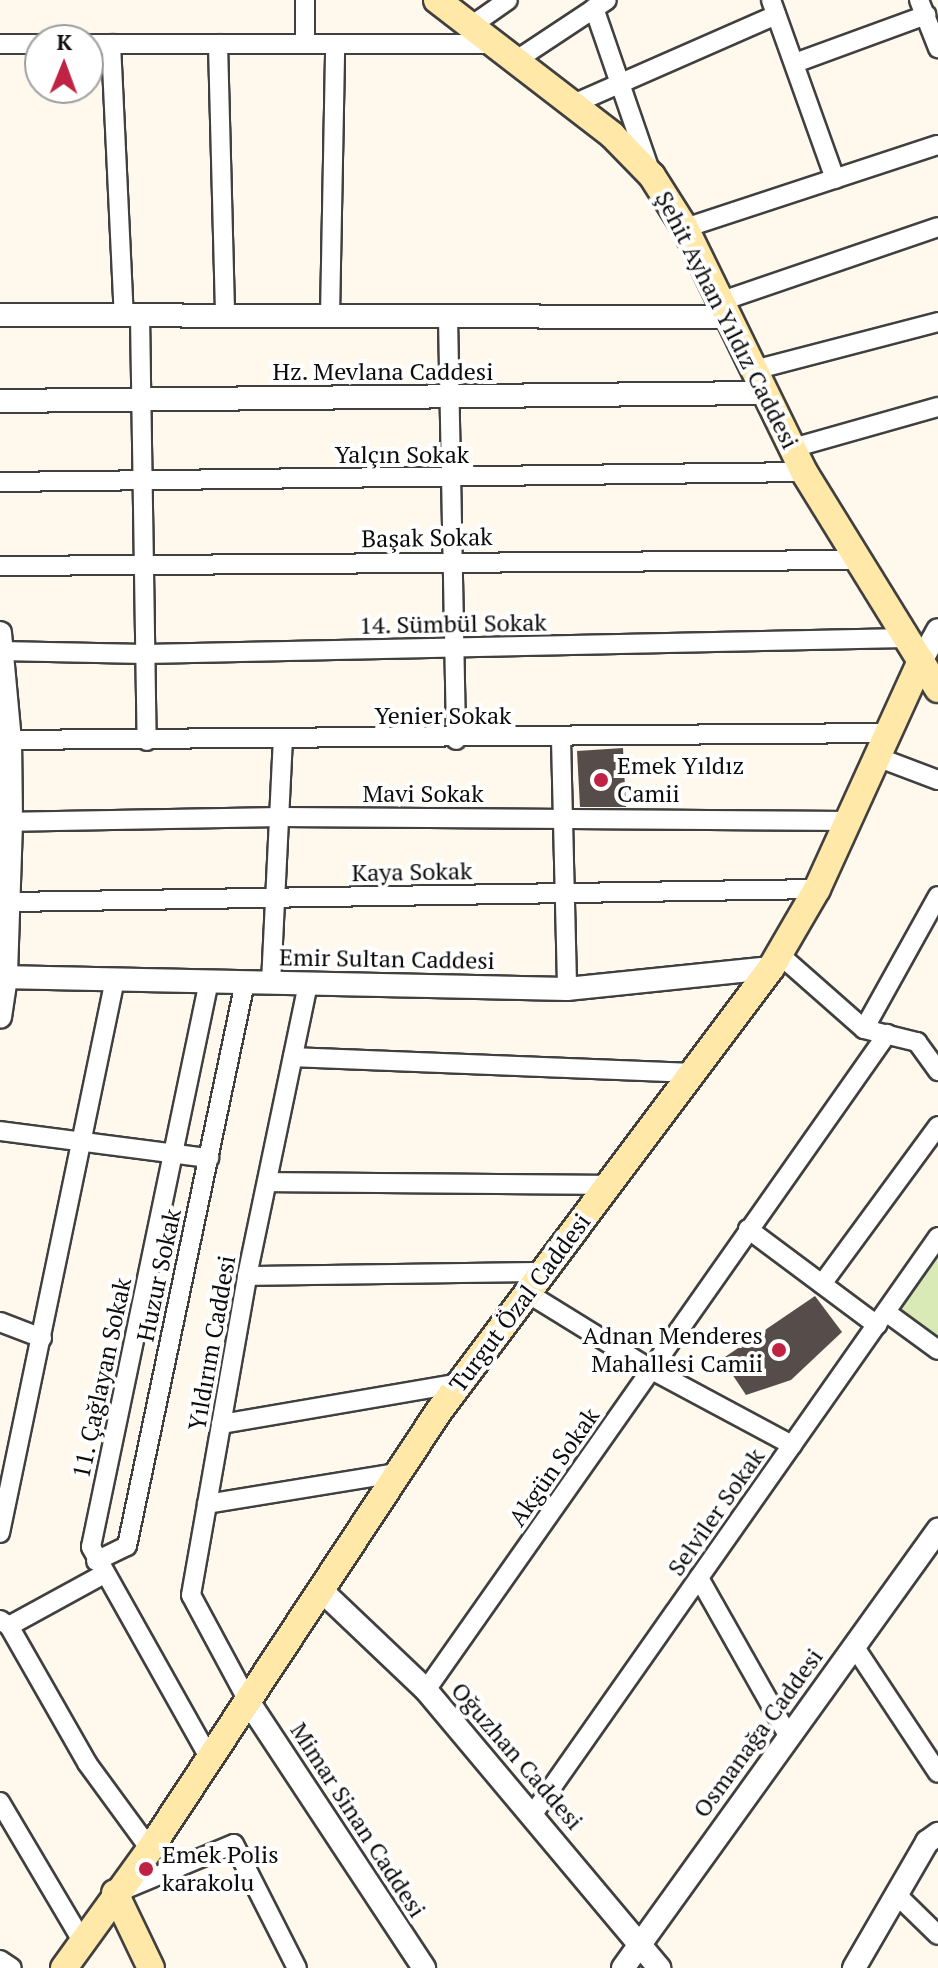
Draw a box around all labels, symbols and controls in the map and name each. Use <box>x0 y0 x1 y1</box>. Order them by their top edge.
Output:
north arrow <box>24 24 104 104</box>
text: K <box>56 27 72 56</box>
street label: Şehit Ayhan Yıldız Caddesi <box>649 186 805 454</box>
street label: Hz. Mevlana Caddesi <box>272 358 494 386</box>
street label: Yalçın Sokak <box>335 441 469 469</box>
street label: Başak Sokak <box>361 522 493 554</box>
street label: 14. Sümbül Sokak <box>359 608 547 640</box>
street label: Yenier Sokak <box>375 702 511 730</box>
place label: Emek Yıldız Camii <box>617 752 744 808</box>
marker: Emek Yıldız Camii <box>592 771 610 789</box>
street label: Mavi Sokak <box>362 780 484 808</box>
street label: Kaya Sokak <box>351 857 473 887</box>
street label: Emir Sultan Caddesi <box>279 943 495 975</box>
street label: Huzur Sokak <box>131 1206 187 1344</box>
street label: Turgut Özal Caddesi <box>443 1208 597 1398</box>
street label: Yıldırım Caddesi <box>182 1253 242 1433</box>
street label: 11. Çağlayan Sokak <box>67 1275 137 1481</box>
place label: Adnan Menderes Mahallesi Camii <box>583 1322 763 1378</box>
marker: Adnan Menderes Mahallesi Camii <box>770 1341 788 1359</box>
street label: Akgün Sokak <box>503 1402 605 1532</box>
street label: Selviler Sokak <box>661 1443 771 1581</box>
street label: Osmanağa Caddesi <box>687 1643 829 1823</box>
street label: Oğuzhan Caddesi <box>445 1676 589 1836</box>
street label: Mimar Sinan Caddesi <box>284 1717 432 1923</box>
place label: Emek Polis karakolu <box>162 1841 279 1897</box>
marker: Emek Polis karakolu <box>137 1860 155 1878</box>

